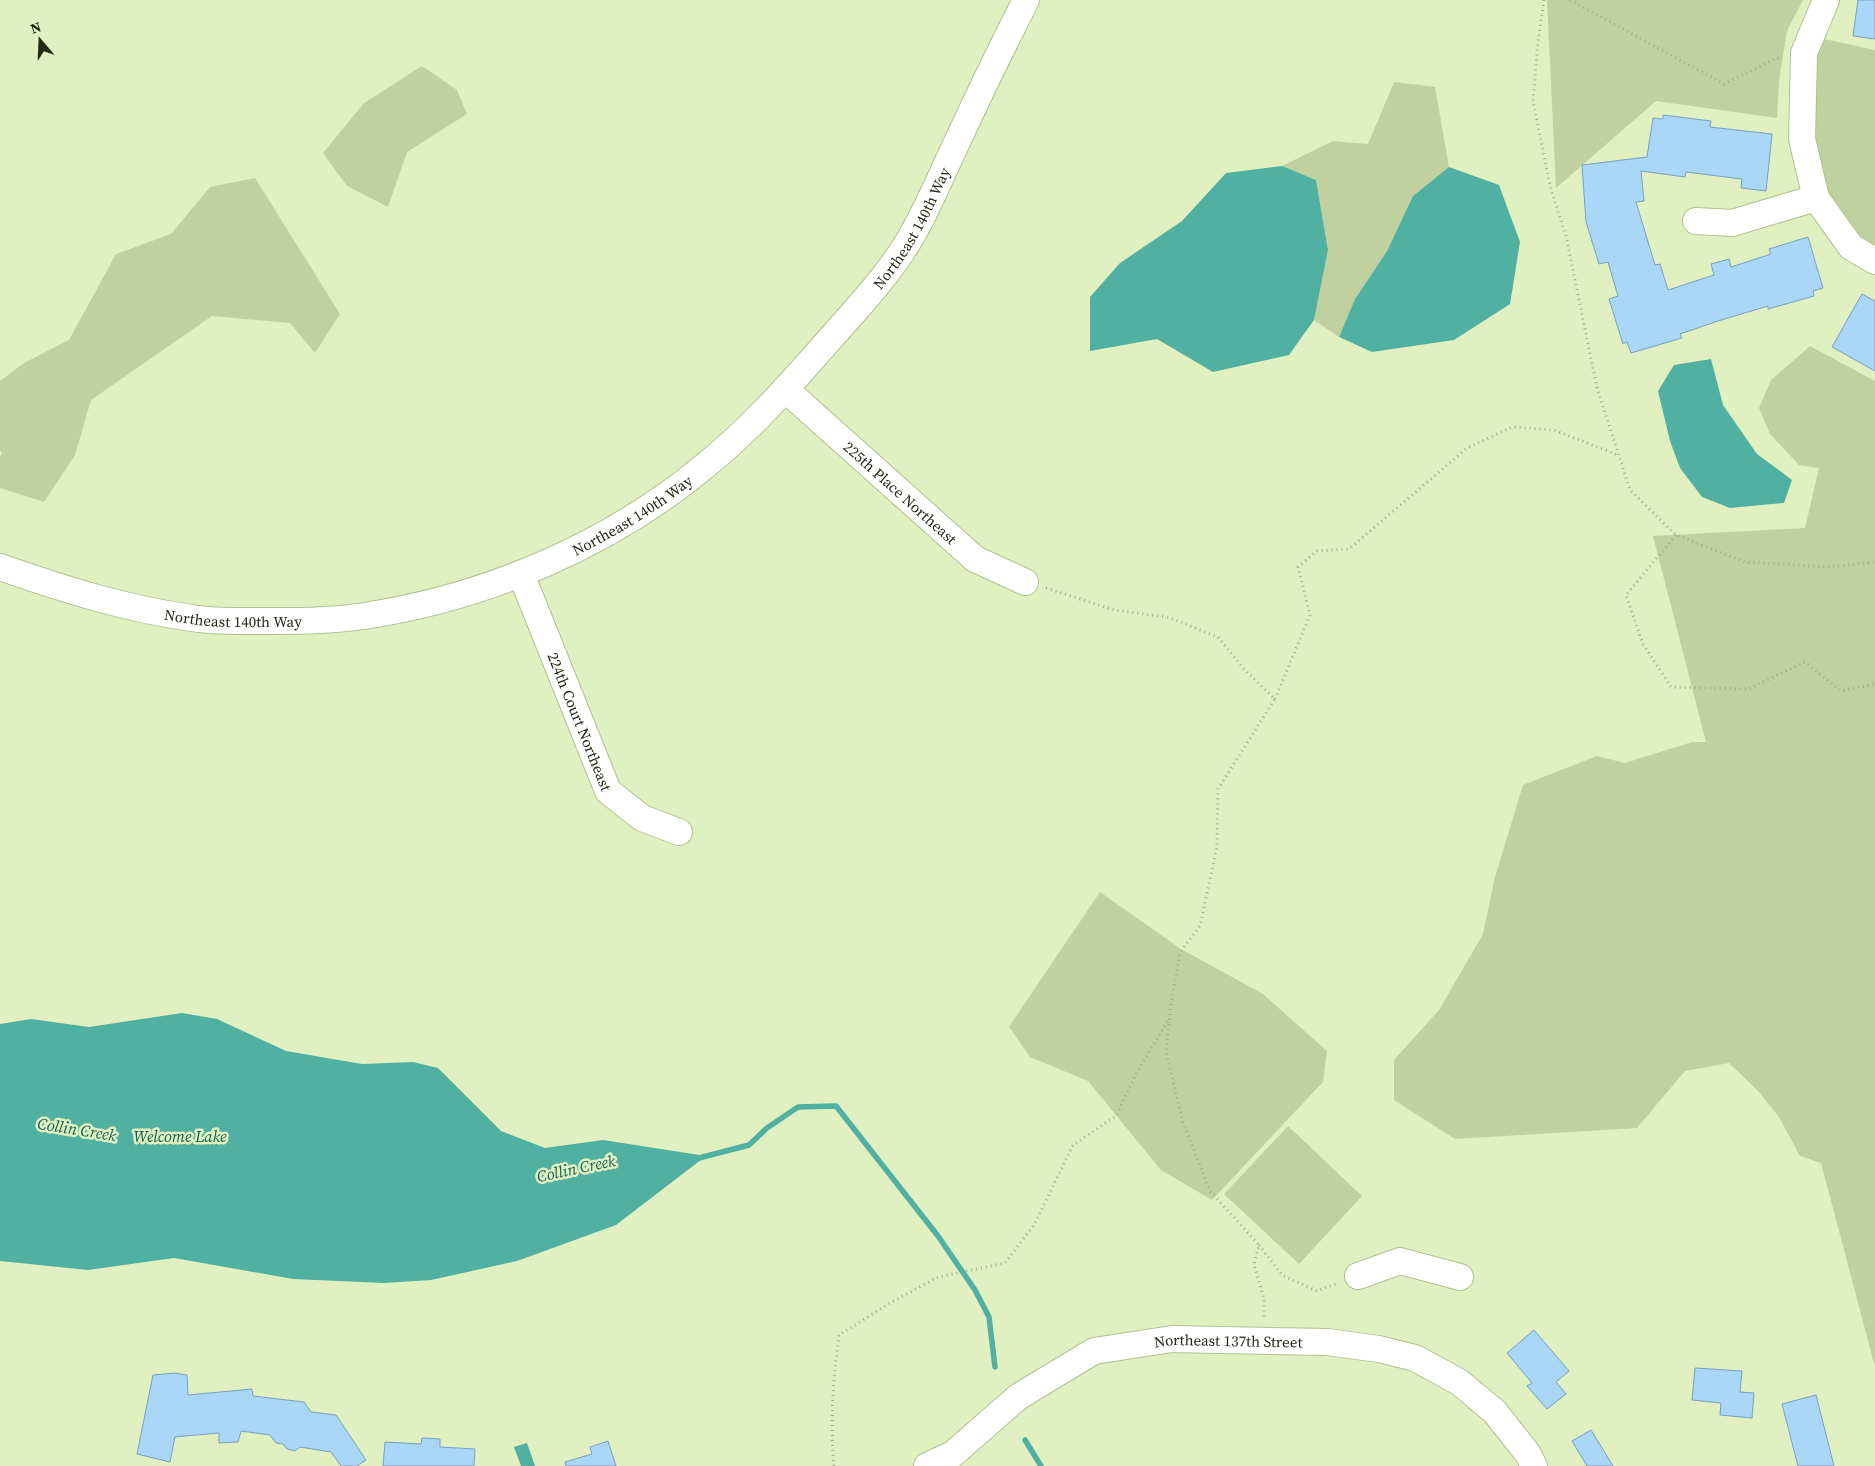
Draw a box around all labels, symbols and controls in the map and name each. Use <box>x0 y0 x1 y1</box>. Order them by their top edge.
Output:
north arrow <box>15 15 65 65</box>
text: N <box>28 17 44 39</box>
street label: Northeast 140th Way <box>868 163 955 293</box>
street label: 225th Place Northeast <box>839 436 962 549</box>
street label: Northeast 140th Way <box>568 470 696 560</box>
street label: Northeast 140th Way <box>163 603 302 632</box>
street label: 224th Court Northeast <box>543 649 617 794</box>
water label: Collin Creek <box>36 1112 118 1146</box>
water label: Welcome Lake <box>133 1125 227 1147</box>
water label: Collin Creek <box>535 1149 618 1187</box>
street label: Northeast 137th Street <box>1153 1328 1303 1352</box>

